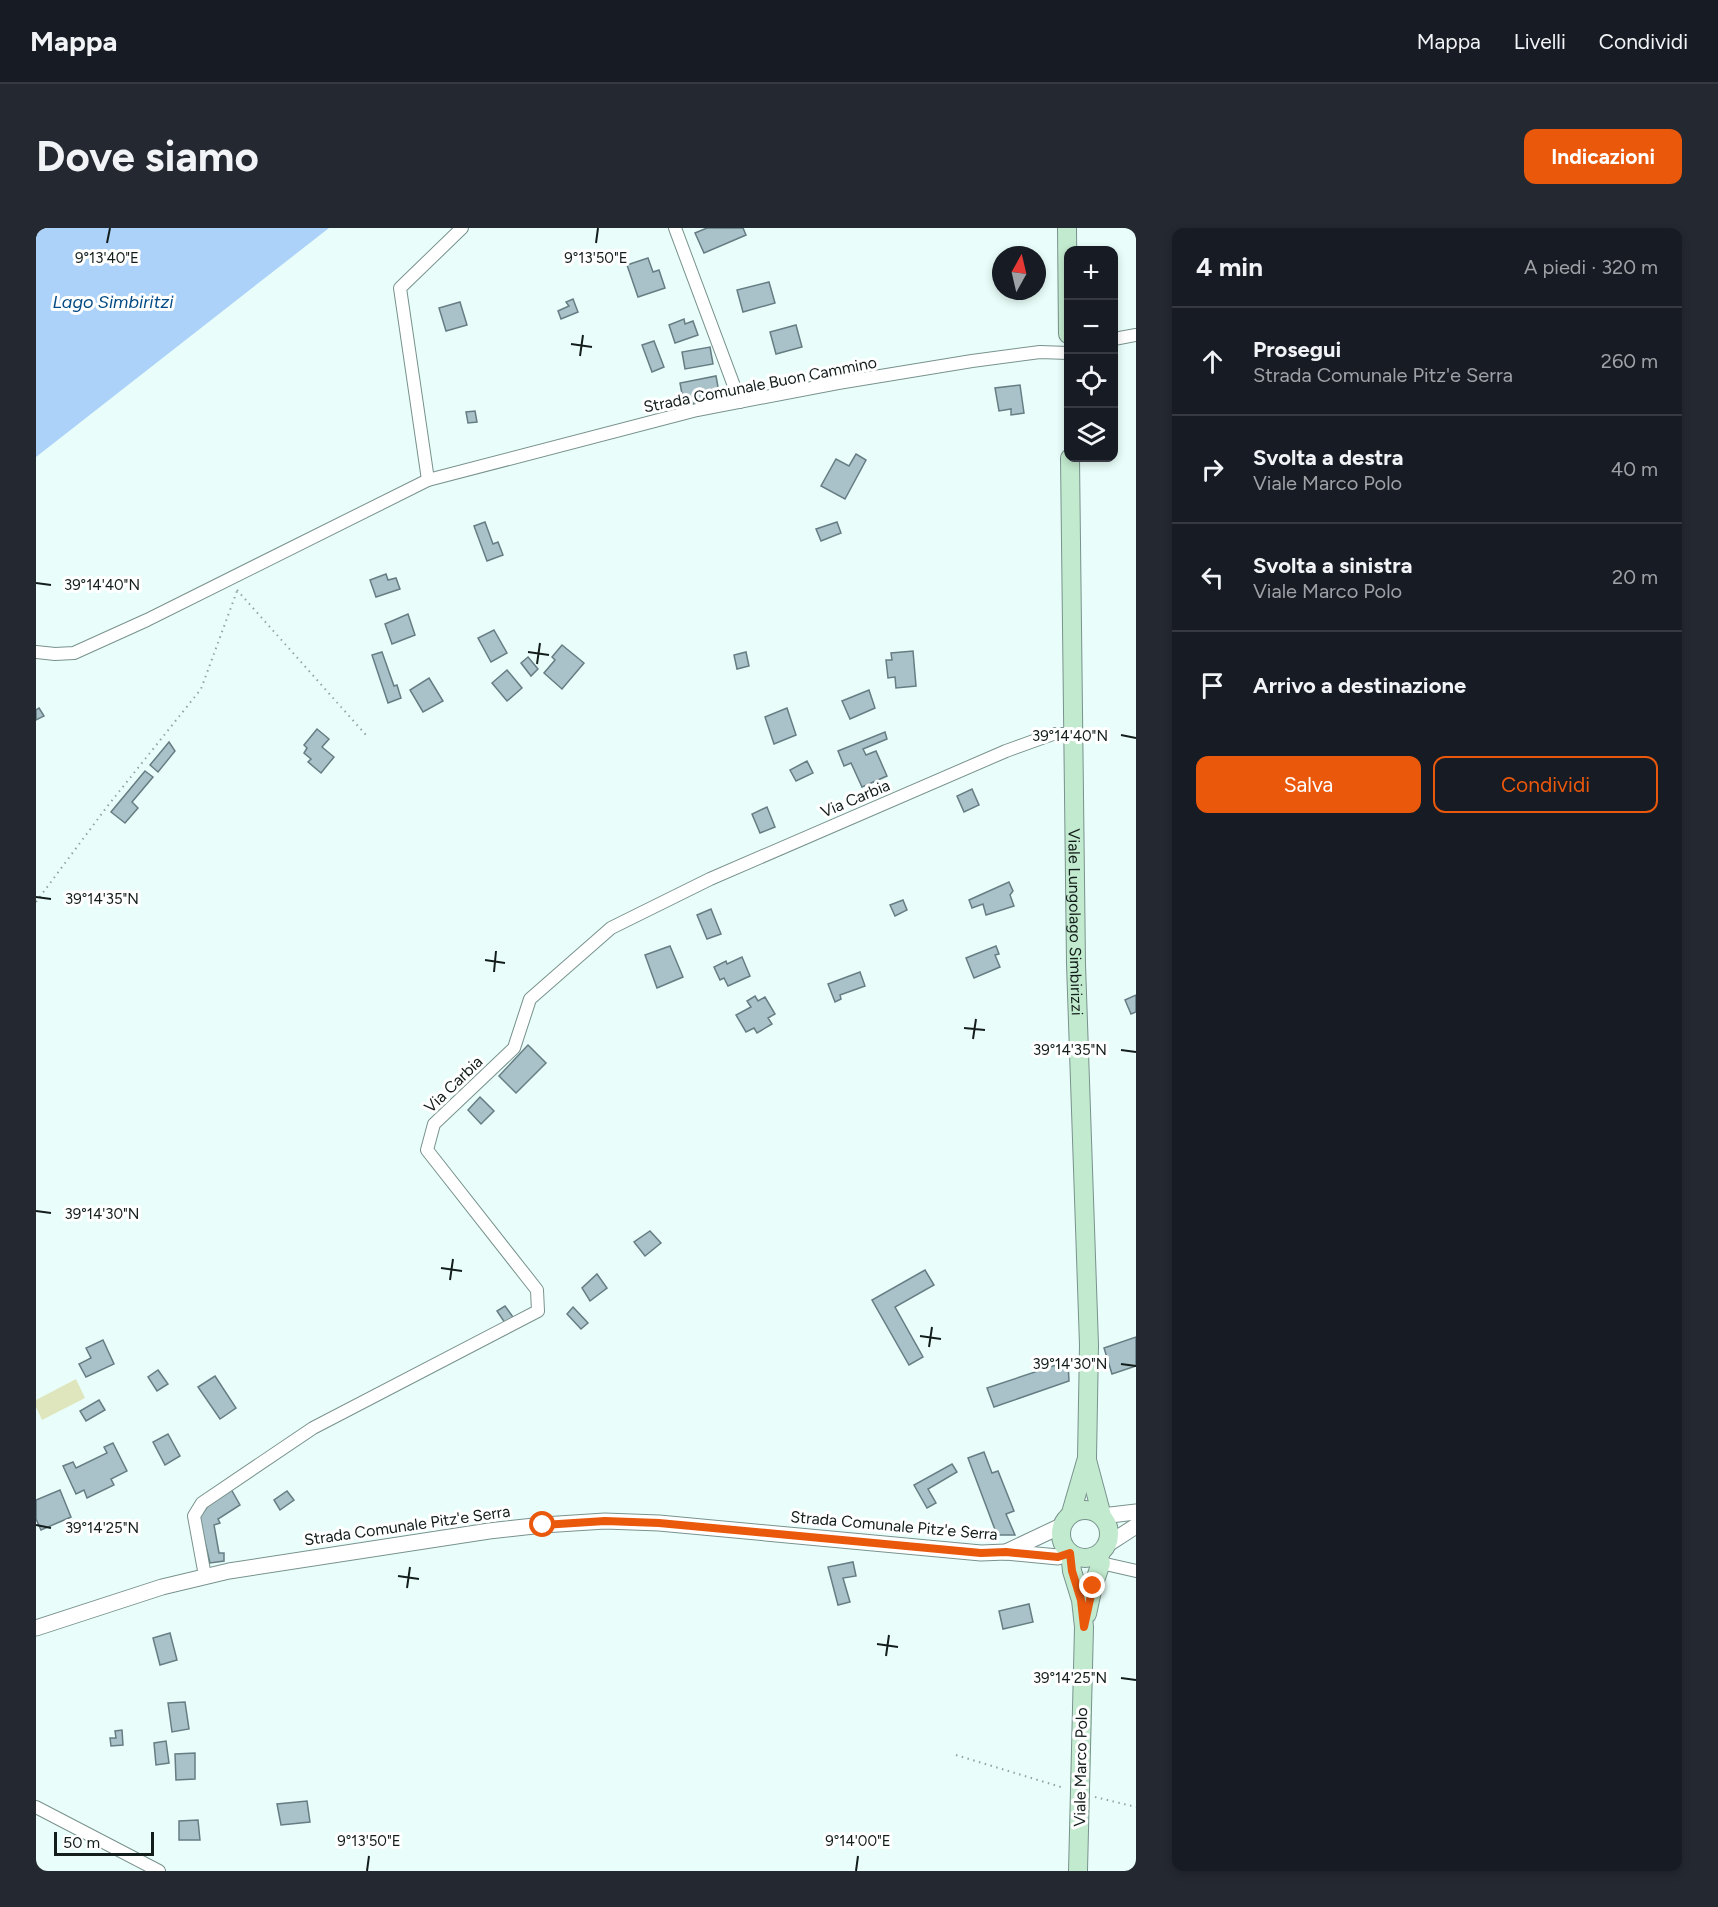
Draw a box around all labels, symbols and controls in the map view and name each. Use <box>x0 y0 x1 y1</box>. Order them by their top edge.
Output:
text: Mappa <box>30 24 118 58</box>
text: Mappa <box>1417 29 1481 54</box>
text: Livelli <box>1514 29 1566 54</box>
text: Condividi <box>1599 29 1688 54</box>
button: Indicazioni <box>1524 129 1682 184</box>
text: Dove siamo <box>36 131 259 182</box>
north arrow <box>992 246 1046 300</box>
map controls <box>1064 246 1118 462</box>
button: + <box>1064 246 1118 300</box>
text: 9°13'40"E <box>75 249 139 267</box>
text: 9°13'50"E <box>564 249 628 267</box>
text: 4 min <box>1196 251 1263 283</box>
text: A piedi · 320 m <box>1524 255 1658 279</box>
water label: Lago Simbiritzi <box>52 291 174 313</box>
button: − <box>1064 300 1118 354</box>
text: Prosegui <box>1253 336 1341 363</box>
icon: ahead <box>1196 345 1229 378</box>
text: 260 m <box>1601 349 1658 373</box>
street label: Strada Comunale Buon Cammino <box>642 353 878 416</box>
button: locate <box>1064 354 1118 408</box>
text: Strada Comunale Pitz'e Serra <box>1253 363 1513 387</box>
button: layers <box>1064 408 1118 462</box>
text: Svolta a destra <box>1253 444 1403 471</box>
icon: right <box>1196 453 1229 486</box>
text: 40 m <box>1611 457 1658 481</box>
text: Viale Marco Polo <box>1253 471 1402 495</box>
text: Svolta a sinistra <box>1253 552 1412 579</box>
icon: left <box>1196 561 1229 594</box>
text: 20 m <box>1612 565 1658 589</box>
text: 39°14'40"N <box>64 576 140 594</box>
text: Viale Marco Polo <box>1253 579 1402 603</box>
icon: arrive <box>1196 669 1229 702</box>
text: Arrivo a destinazione <box>1253 672 1466 699</box>
text: 39°14'40"N <box>1032 727 1108 745</box>
button: Salva <box>1196 756 1421 813</box>
button: Condividi <box>1433 756 1658 813</box>
street label: Via Carbia <box>818 775 893 822</box>
street label: Viale Lungolago Simbirizzi <box>1064 828 1087 1016</box>
text: 39°14'35"N <box>65 890 139 908</box>
text: 39°14'35"N <box>1033 1041 1107 1059</box>
street label: Via Carbia <box>420 1052 486 1117</box>
text: 39°14'30"N <box>65 1205 139 1223</box>
text: 39°14'30"N <box>1033 1355 1107 1373</box>
street label: Strada Comunale Pitz'e Serra <box>303 1502 511 1549</box>
street label: Strada Comunale Pitz'e Serra <box>790 1507 998 1544</box>
route start <box>529 1511 555 1537</box>
text: 39°14'25"N <box>65 1519 139 1537</box>
route end <box>1079 1572 1105 1598</box>
text: 39°14'25"N <box>1033 1669 1107 1687</box>
street label: Viale Marco Polo <box>1070 1707 1091 1827</box>
scale bar <box>54 1829 154 1856</box>
text: 9°13'50"E <box>337 1832 401 1850</box>
text: 9°14'00"E <box>825 1832 891 1850</box>
text: 50 m <box>63 1833 100 1852</box>

